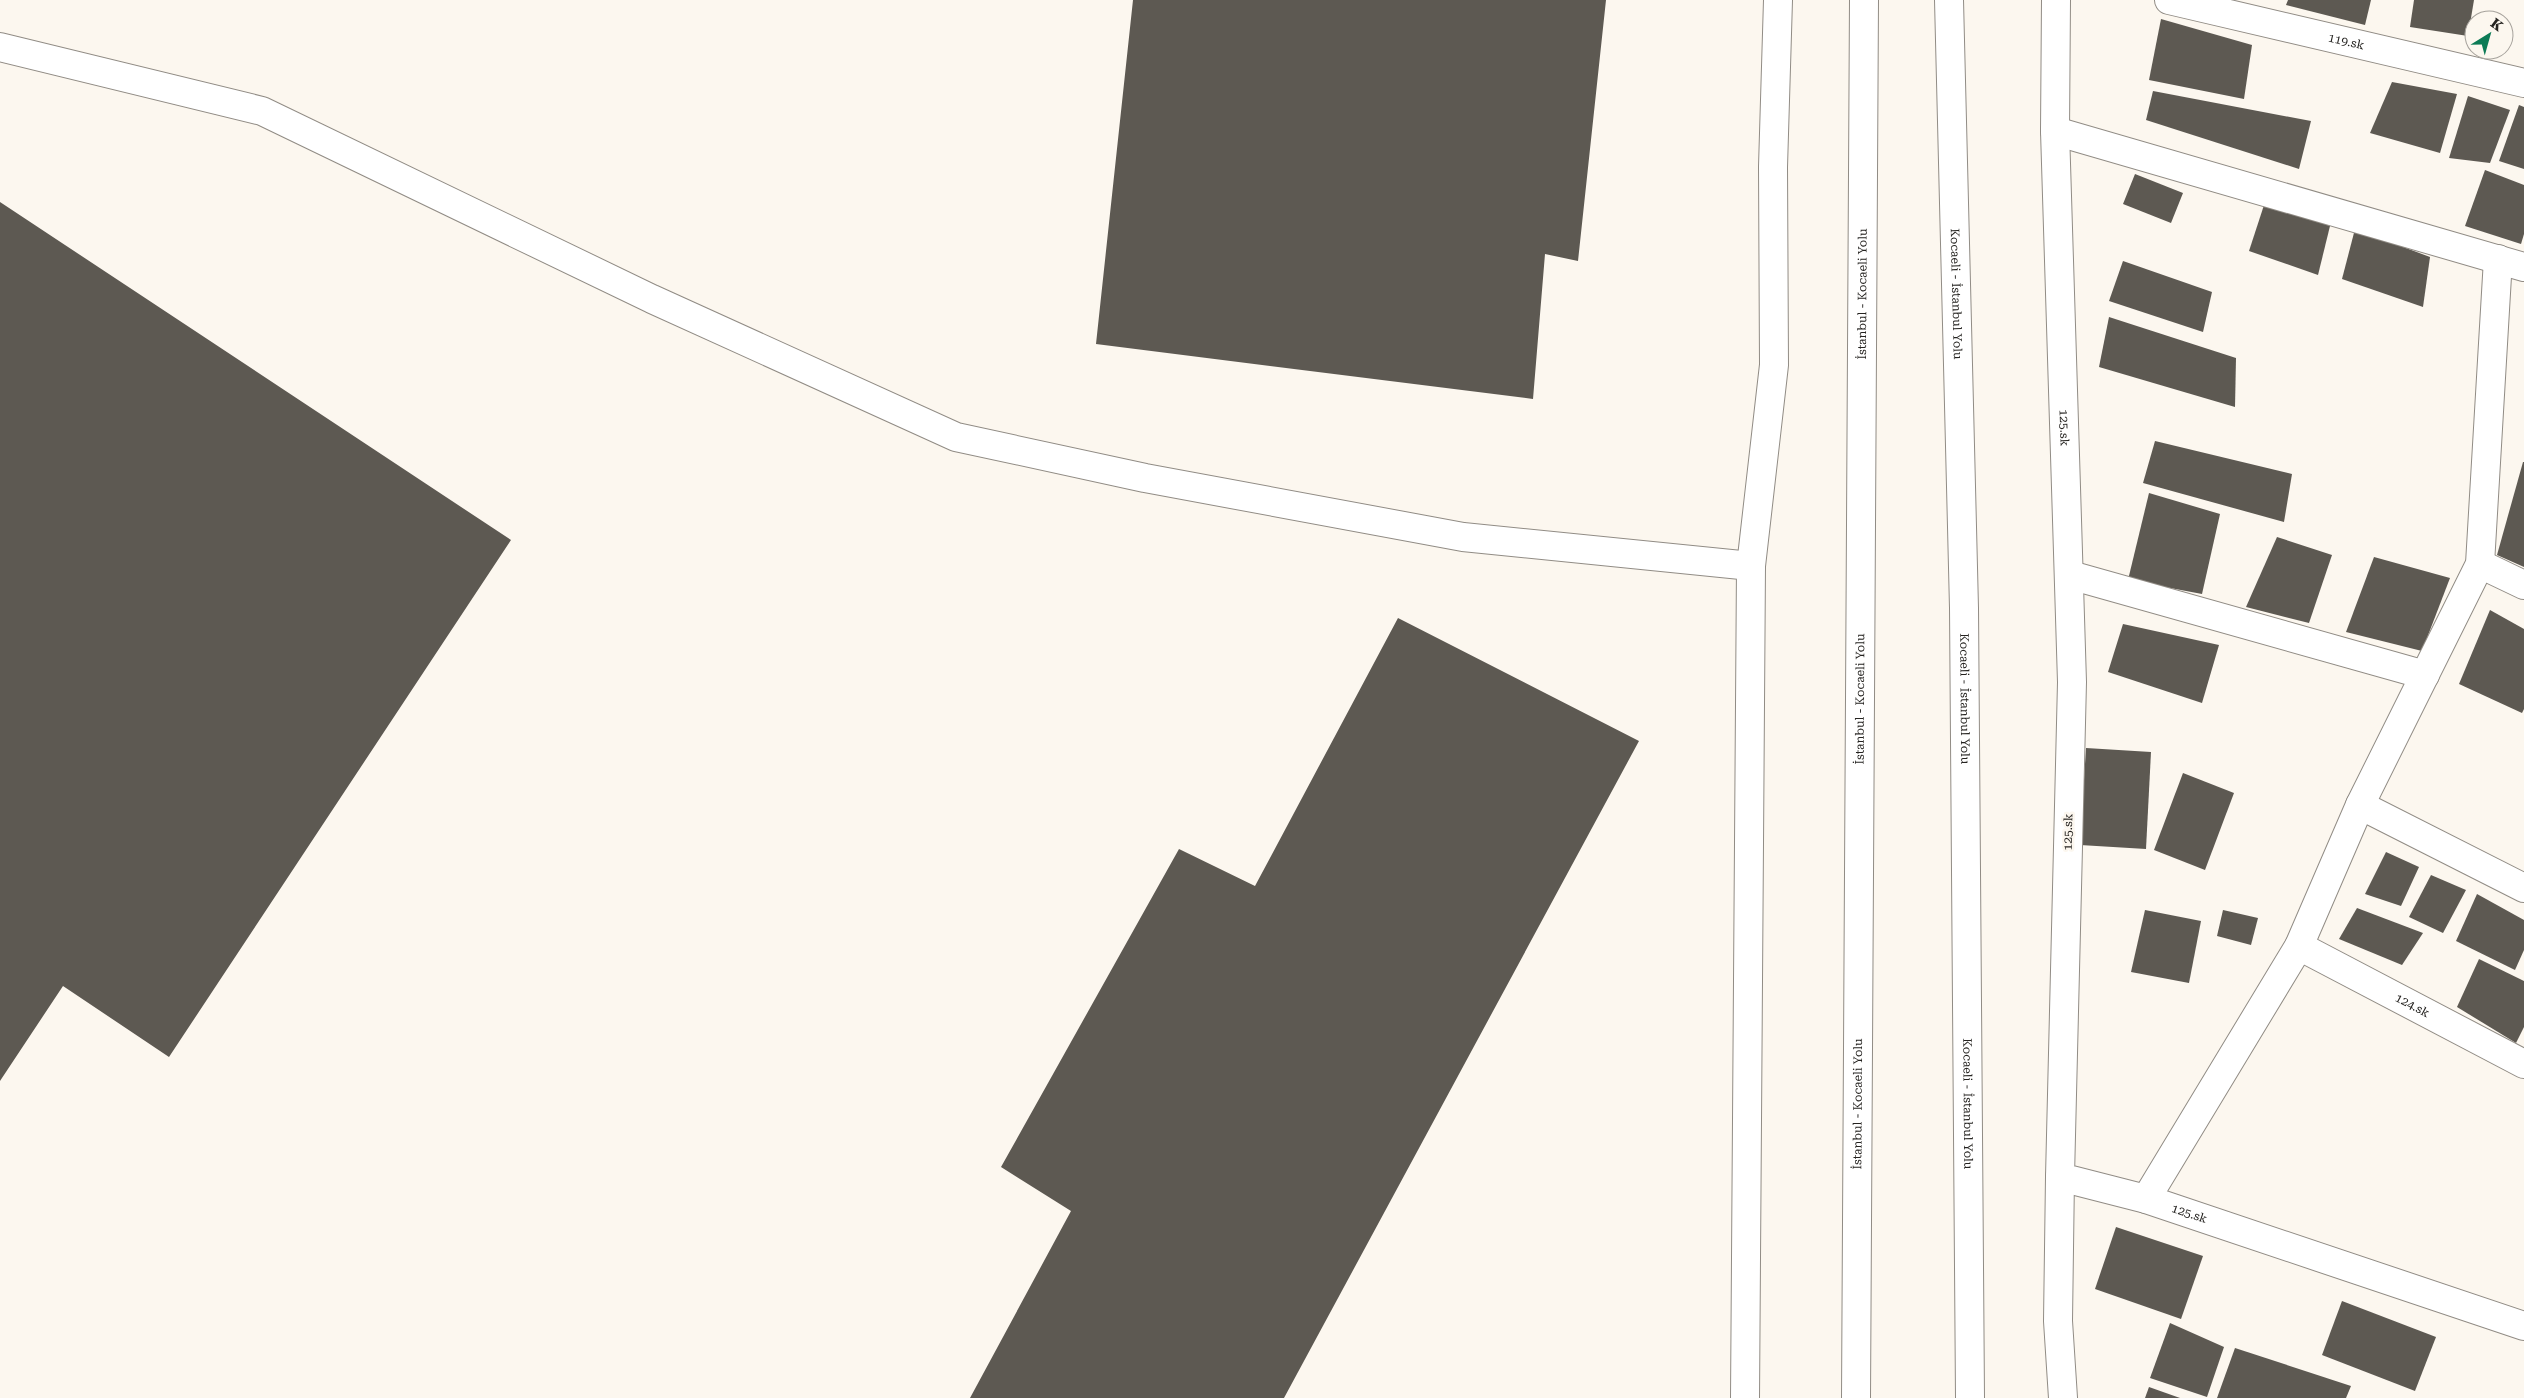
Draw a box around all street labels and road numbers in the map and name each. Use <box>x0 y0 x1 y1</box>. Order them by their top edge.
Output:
street label: 119.sk <box>2327 30 2366 53</box>
street label: İstanbul - Kocaeli Yolu <box>1855 228 1870 360</box>
street label: Kocaeli - İstanbul Yolu <box>1948 228 1965 360</box>
street label: 125.sk <box>2057 409 2072 447</box>
street label: İstanbul - Kocaeli Yolu <box>1853 633 1867 765</box>
street label: Kocaeli - İstanbul Yolu <box>1957 633 1972 765</box>
street label: 125.sk <box>2061 813 2075 850</box>
street label: 124.sk <box>2393 991 2432 1020</box>
street label: İstanbul - Kocaeli Yolu <box>1850 1038 1865 1170</box>
street label: Kocaeli - İstanbul Yolu <box>1960 1038 1975 1170</box>
street label: 125.sk <box>2170 1201 2209 1226</box>

